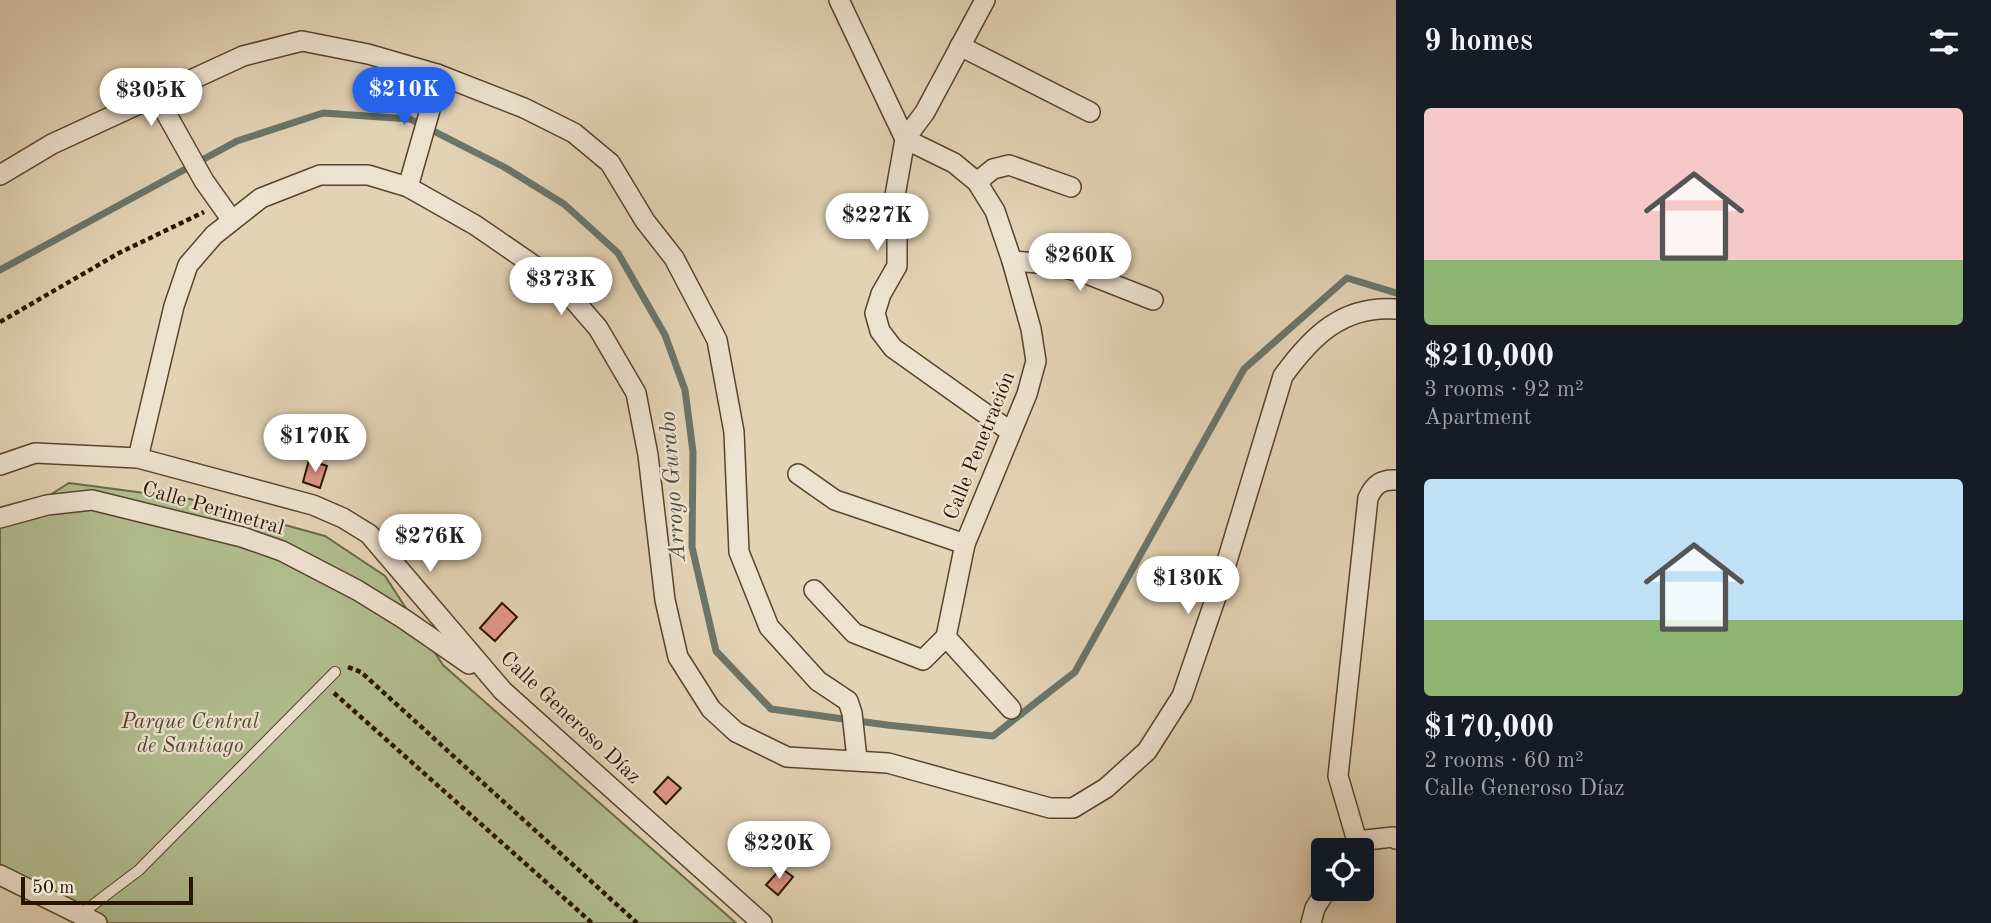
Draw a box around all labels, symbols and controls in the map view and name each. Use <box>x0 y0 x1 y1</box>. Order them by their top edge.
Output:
icon: filters <box>1925 23 1963 61</box>
text: 9 homes <box>1424 27 1533 57</box>
pin: $305K <box>102 68 200 128</box>
pin: $210K <box>355 68 453 127</box>
text: $210K <box>368 78 440 101</box>
text: $305K <box>115 79 187 102</box>
icon: home <box>1631 153 1757 279</box>
pin: $227K <box>828 194 926 253</box>
text: $227K <box>841 204 913 227</box>
pin: $260K <box>1031 233 1129 293</box>
text: $260K <box>1044 244 1116 267</box>
pin: $373K <box>512 258 610 317</box>
text: $373K <box>525 268 597 291</box>
text: $210,000 <box>1424 342 1554 372</box>
street label: Calle Penetración <box>941 369 1019 523</box>
text: 3 rooms · 92 m² <box>1424 378 1584 401</box>
text: Apartment <box>1424 406 1532 429</box>
water label: Arroyo Gurabo <box>656 410 691 564</box>
pin: $170K <box>266 414 364 474</box>
text: $170K <box>279 425 351 448</box>
street label: Calle Perimetral <box>140 479 287 539</box>
pin: $276K <box>381 514 479 574</box>
icon: home <box>1631 524 1757 650</box>
text: $276K <box>394 525 466 548</box>
pin: $130K <box>1139 556 1237 616</box>
text: $130K <box>1152 567 1224 590</box>
street label: Calle Generoso Díaz <box>496 648 644 788</box>
park label: Parque Central de Santiago <box>120 712 259 757</box>
text: $170,000 <box>1424 713 1554 743</box>
text: 2 rooms · 60 m² <box>1424 749 1584 772</box>
text: Calle Generoso Díaz <box>1424 777 1625 800</box>
pin: $220K <box>730 822 828 881</box>
text: $220K <box>743 832 815 855</box>
map controls <box>1311 838 1374 901</box>
button: locate <box>1311 838 1374 901</box>
scale bar <box>21 874 192 906</box>
text: 50 m <box>32 879 74 898</box>

